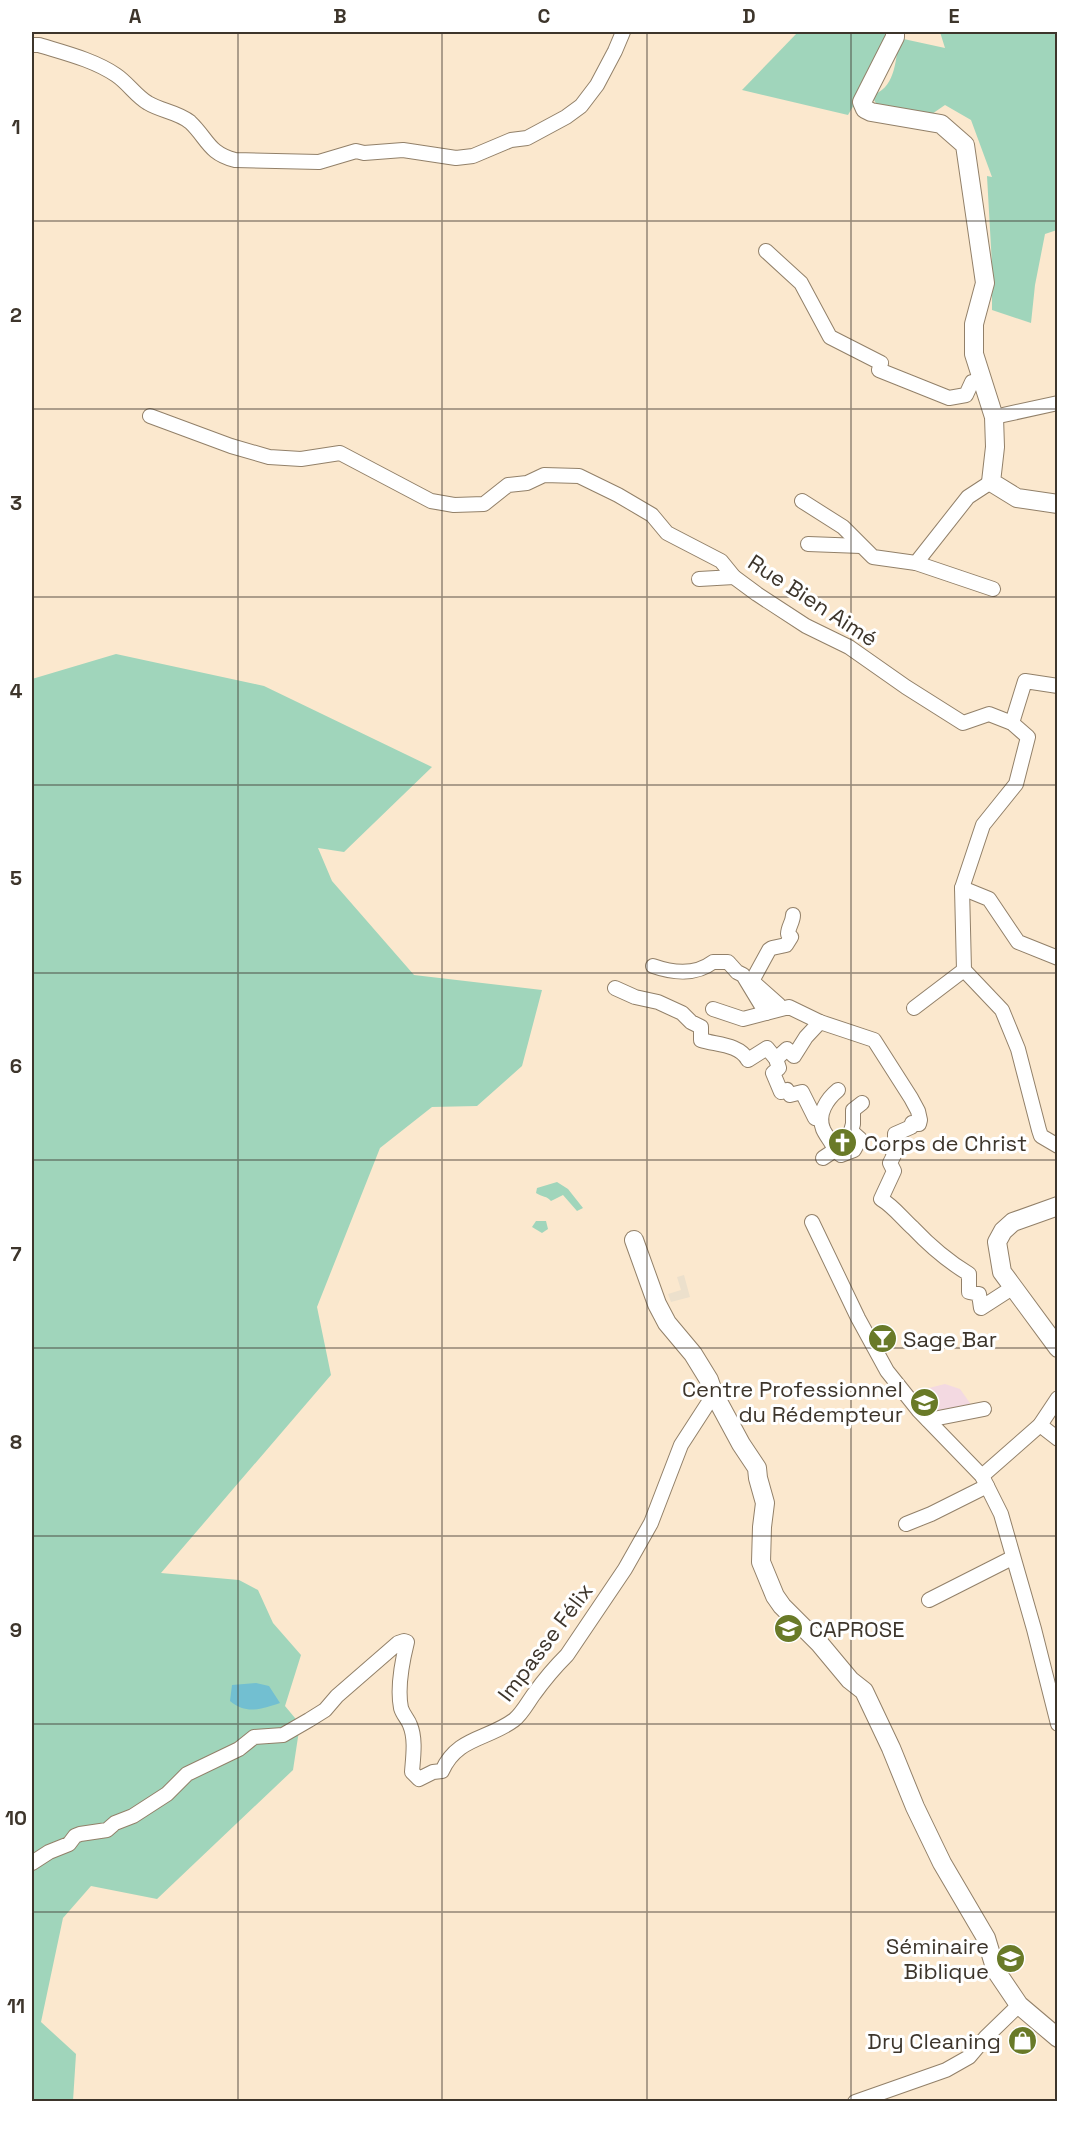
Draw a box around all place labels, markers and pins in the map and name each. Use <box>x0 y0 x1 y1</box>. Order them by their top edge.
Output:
church icon: Corps de Christ <box>827 1127 859 1159</box>
place label: Corps de Christ <box>864 1129 1027 1157</box>
bar icon: Sage Bar <box>866 1323 898 1355</box>
place label: Sage Bar <box>903 1325 997 1353</box>
place label: Centre Professionnel du Rédempteur <box>682 1375 903 1428</box>
school or university icon: Centre Professionnel du Rédempteur <box>908 1386 940 1418</box>
school or university icon: CAPROSE <box>772 1613 804 1645</box>
place label: CAPROSE <box>809 1615 905 1643</box>
place label: Séminaire Biblique <box>886 1932 989 1985</box>
school or university icon: Séminaire Biblique <box>994 1943 1026 1975</box>
shop icon: Dry Cleaning <box>1006 2025 1038 2057</box>
place label: Dry Cleaning <box>867 2027 1001 2055</box>

